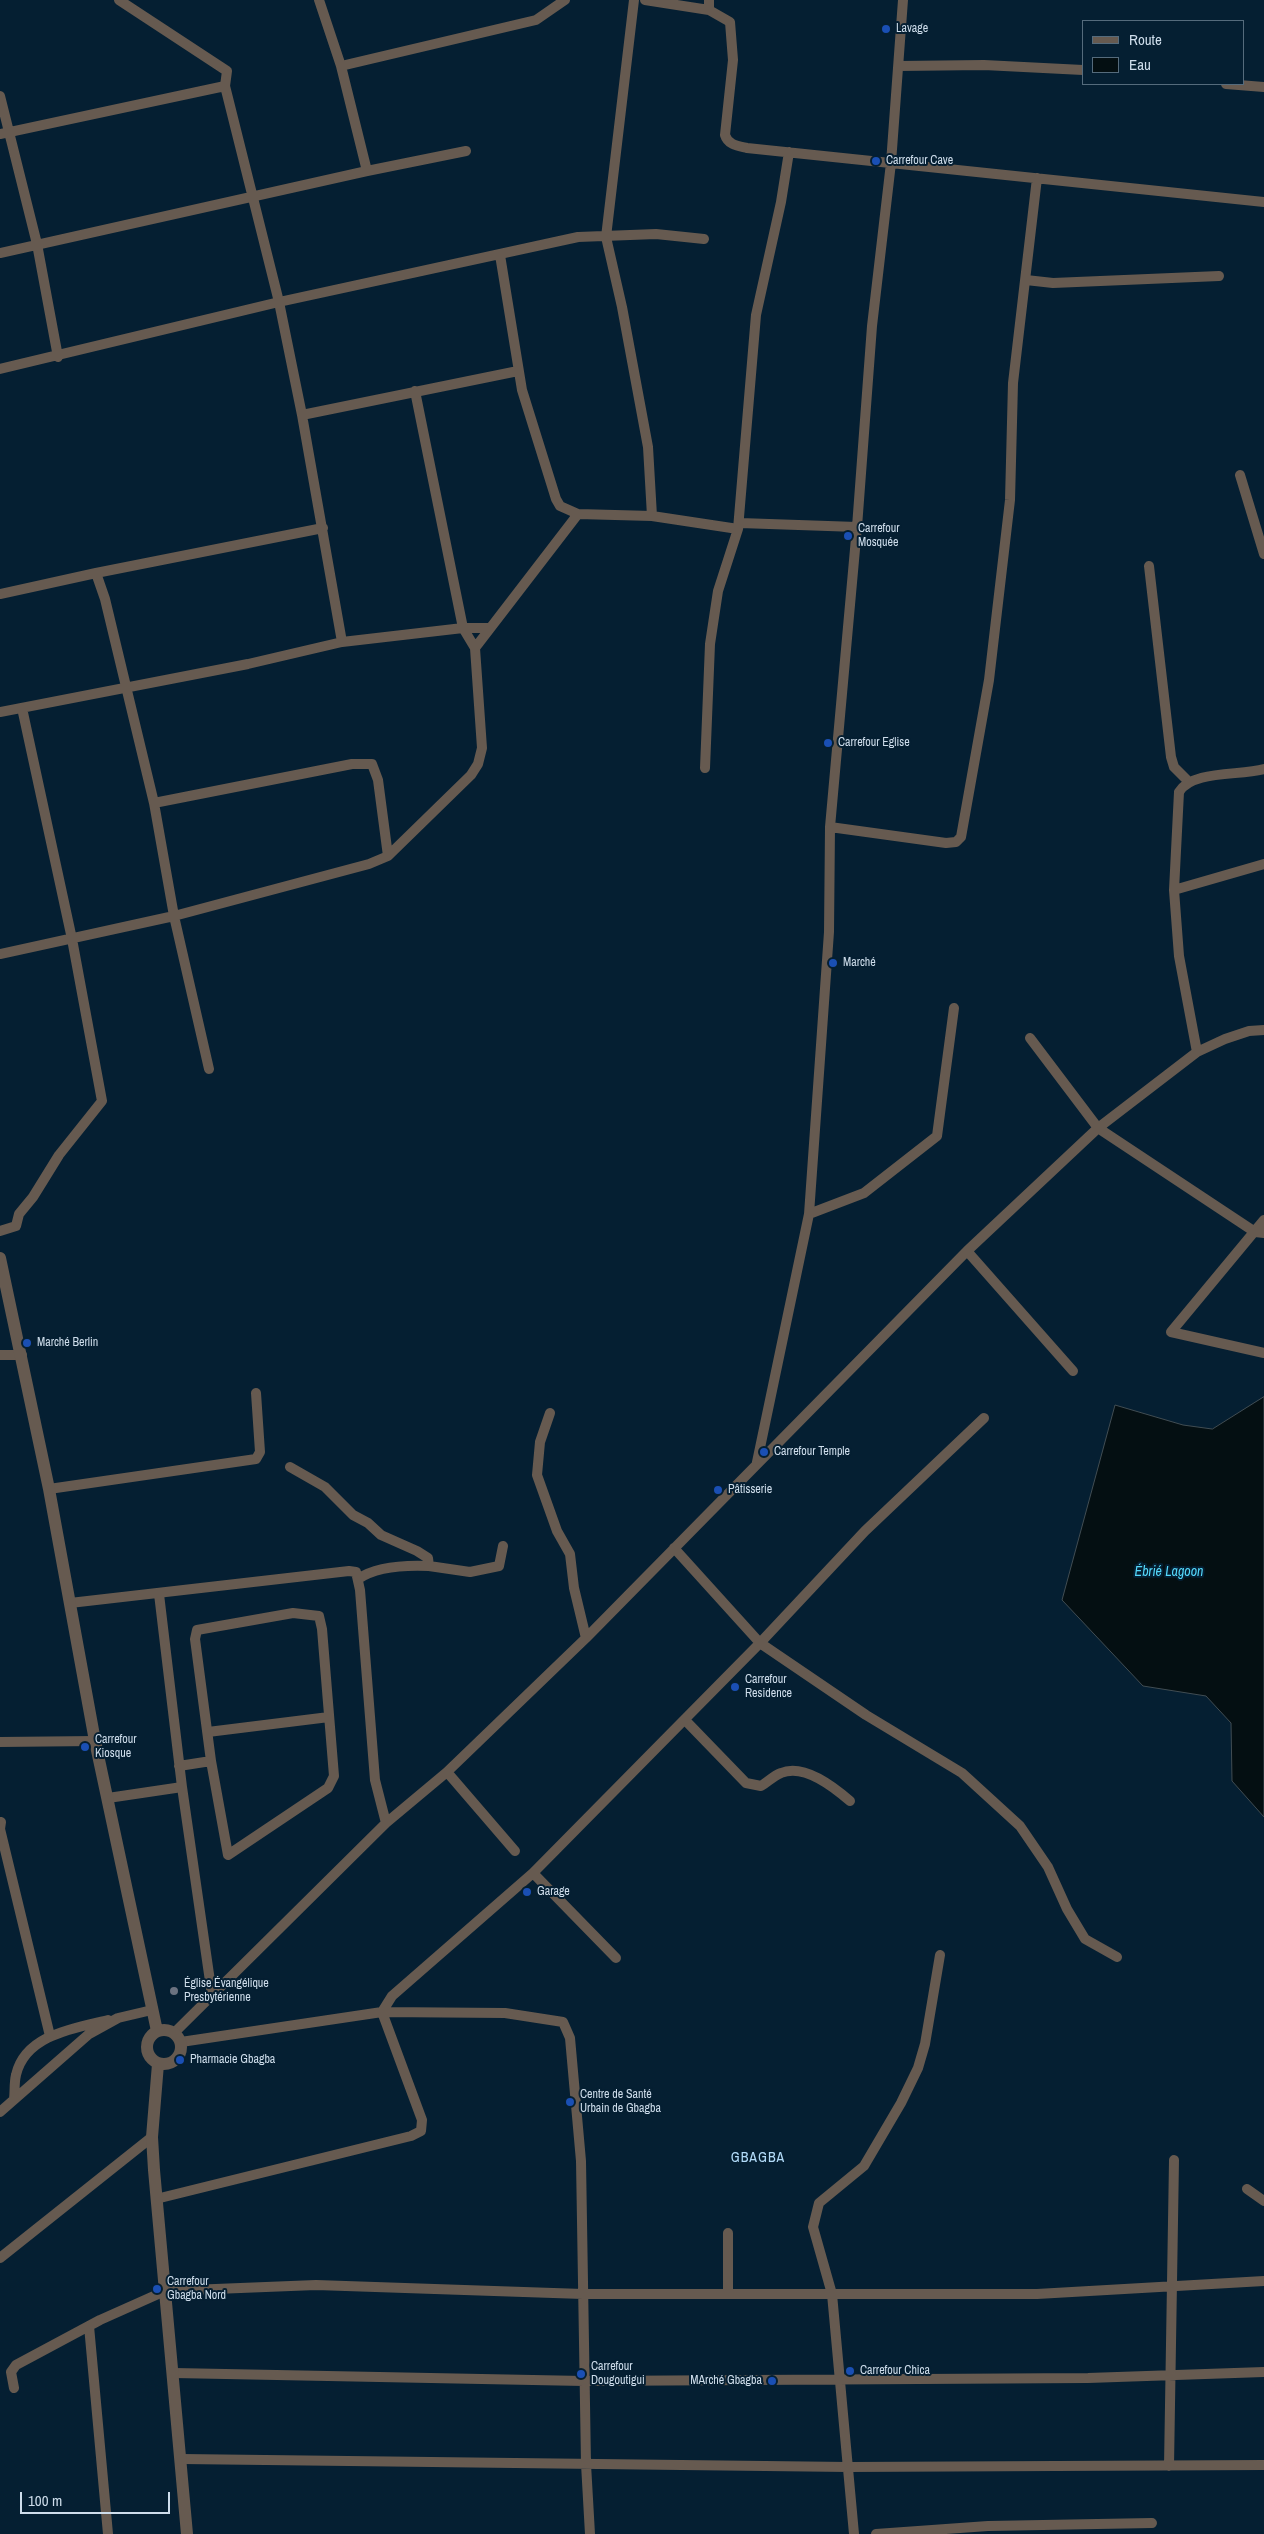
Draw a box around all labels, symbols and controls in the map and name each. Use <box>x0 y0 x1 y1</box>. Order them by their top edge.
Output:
legend <box>1082 20 1244 85</box>
place label: Lavage <box>896 22 928 36</box>
marker: Lavage <box>880 23 892 35</box>
text: Route <box>1129 29 1162 50</box>
text: Eau <box>1129 54 1151 75</box>
place label: Carrefour Cave <box>886 154 953 168</box>
marker: Carrefour Cave <box>870 155 882 167</box>
place label: Carrefour Mosquée <box>858 522 900 550</box>
marker: Carrefour Mosquée <box>842 530 854 542</box>
place label: Carrefour Eglise <box>838 736 910 750</box>
marker: Carrefour Eglise <box>822 737 834 749</box>
place label: Marché <box>843 956 876 970</box>
marker: Marché <box>827 957 839 969</box>
place label: Marché Berlin <box>37 1336 98 1350</box>
marker: Marché Berlin <box>21 1337 33 1349</box>
place label: Carrefour Temple <box>774 1445 850 1459</box>
marker: Carrefour Temple <box>758 1446 770 1458</box>
place label: Pâtisserie <box>728 1483 772 1497</box>
marker: Pâtisserie <box>712 1484 724 1496</box>
water label: Ébrié Lagoon <box>1135 1564 1203 1580</box>
place label: Carrefour Residence <box>745 1673 792 1701</box>
marker: Carrefour Residence <box>729 1681 741 1693</box>
place label: Carrefour Kiosque <box>95 1733 137 1761</box>
marker: Carrefour Kiosque <box>79 1741 91 1753</box>
place label: Garage <box>537 1885 570 1899</box>
marker: Garage <box>521 1886 533 1898</box>
place label: Église Évangélique Presbytérienne <box>184 1977 269 2005</box>
marker: Église Évangélique Presbytérienne <box>168 1985 180 1997</box>
place label: Pharmacie Gbagba <box>190 2053 275 2067</box>
marker: Pharmacie Gbagba <box>174 2054 186 2066</box>
place label: Centre de Santé Urbain de Gbagba <box>580 2088 661 2116</box>
marker: Centre de Santé Urbain de Gbagba <box>564 2096 576 2108</box>
district label: GBAGBA <box>730 2150 786 2166</box>
place label: Carrefour Gbagba Nord <box>167 2275 226 2303</box>
marker: Carrefour Gbagba Nord <box>151 2283 163 2295</box>
place label: Carrefour Dougoutigui <box>591 2360 645 2388</box>
place label: Carrefour Chica <box>860 2364 930 2378</box>
marker: Carrefour Chica <box>844 2365 856 2377</box>
marker: Carrefour Dougoutigui <box>575 2368 587 2380</box>
place label: MArché Gbagba <box>690 2374 762 2388</box>
marker: MArché Gbagba <box>766 2375 778 2387</box>
scale bar <box>22 2482 172 2514</box>
text: 100 m <box>28 2490 62 2511</box>

